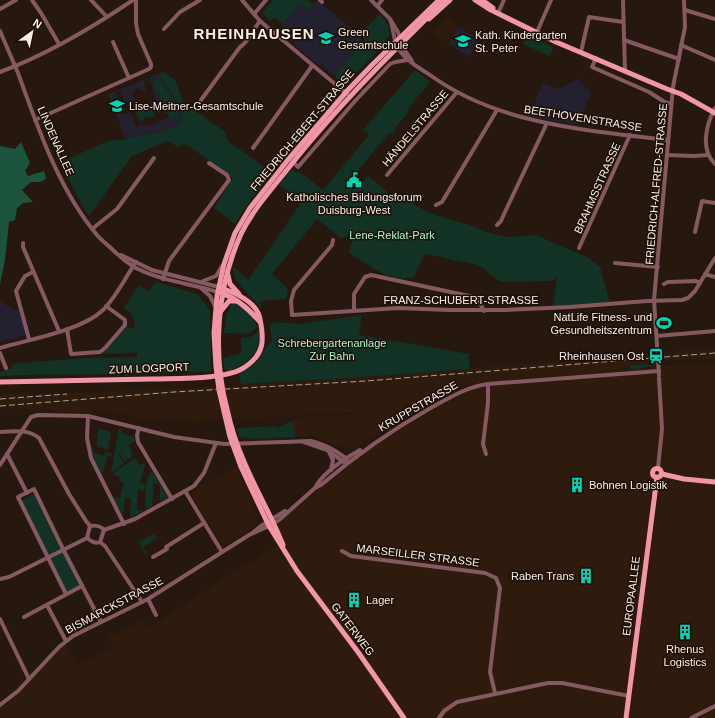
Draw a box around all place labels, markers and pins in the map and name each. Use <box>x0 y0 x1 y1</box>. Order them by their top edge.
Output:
place label: Green Gesamtschule <box>338 26 408 51</box>
school or university icon: Green Gesamtschule <box>317 29 335 47</box>
place label: Kath. Kindergarten St. Peter <box>475 29 567 54</box>
school or university icon: Kath. Kindergarten St. Peter <box>454 32 472 50</box>
school or university icon: Lise-Meitner-Gesamtschule <box>108 97 126 115</box>
place label: Lise-Meitner-Gesamtschule <box>129 100 264 112</box>
public building icon: Katholisches Bildungsforum Duisburg-West <box>345 171 363 189</box>
place label: Katholisches Bildungsforum Duisburg-West <box>286 191 422 216</box>
place label: NatLife Fitness- und Gesundheitszentrum <box>551 311 652 336</box>
sports icon: NatLife Fitness- und Gesundheitszentrum <box>655 314 673 332</box>
station icon: Rheinhausen Ost <box>647 347 665 365</box>
place label: Rheinhausen Ost <box>559 350 644 362</box>
building icon: Bohnen Logistik <box>568 476 586 494</box>
place label: Bohnen Logistik <box>589 479 668 491</box>
building icon: Raben Trans <box>577 567 595 585</box>
place label: Raben Trans <box>511 570 574 582</box>
building icon: Lager <box>345 591 363 609</box>
place label: Lager <box>366 594 394 606</box>
building icon: Rhenus Logistics <box>676 623 694 641</box>
place label: Rhenus Logistics <box>664 643 707 668</box>

